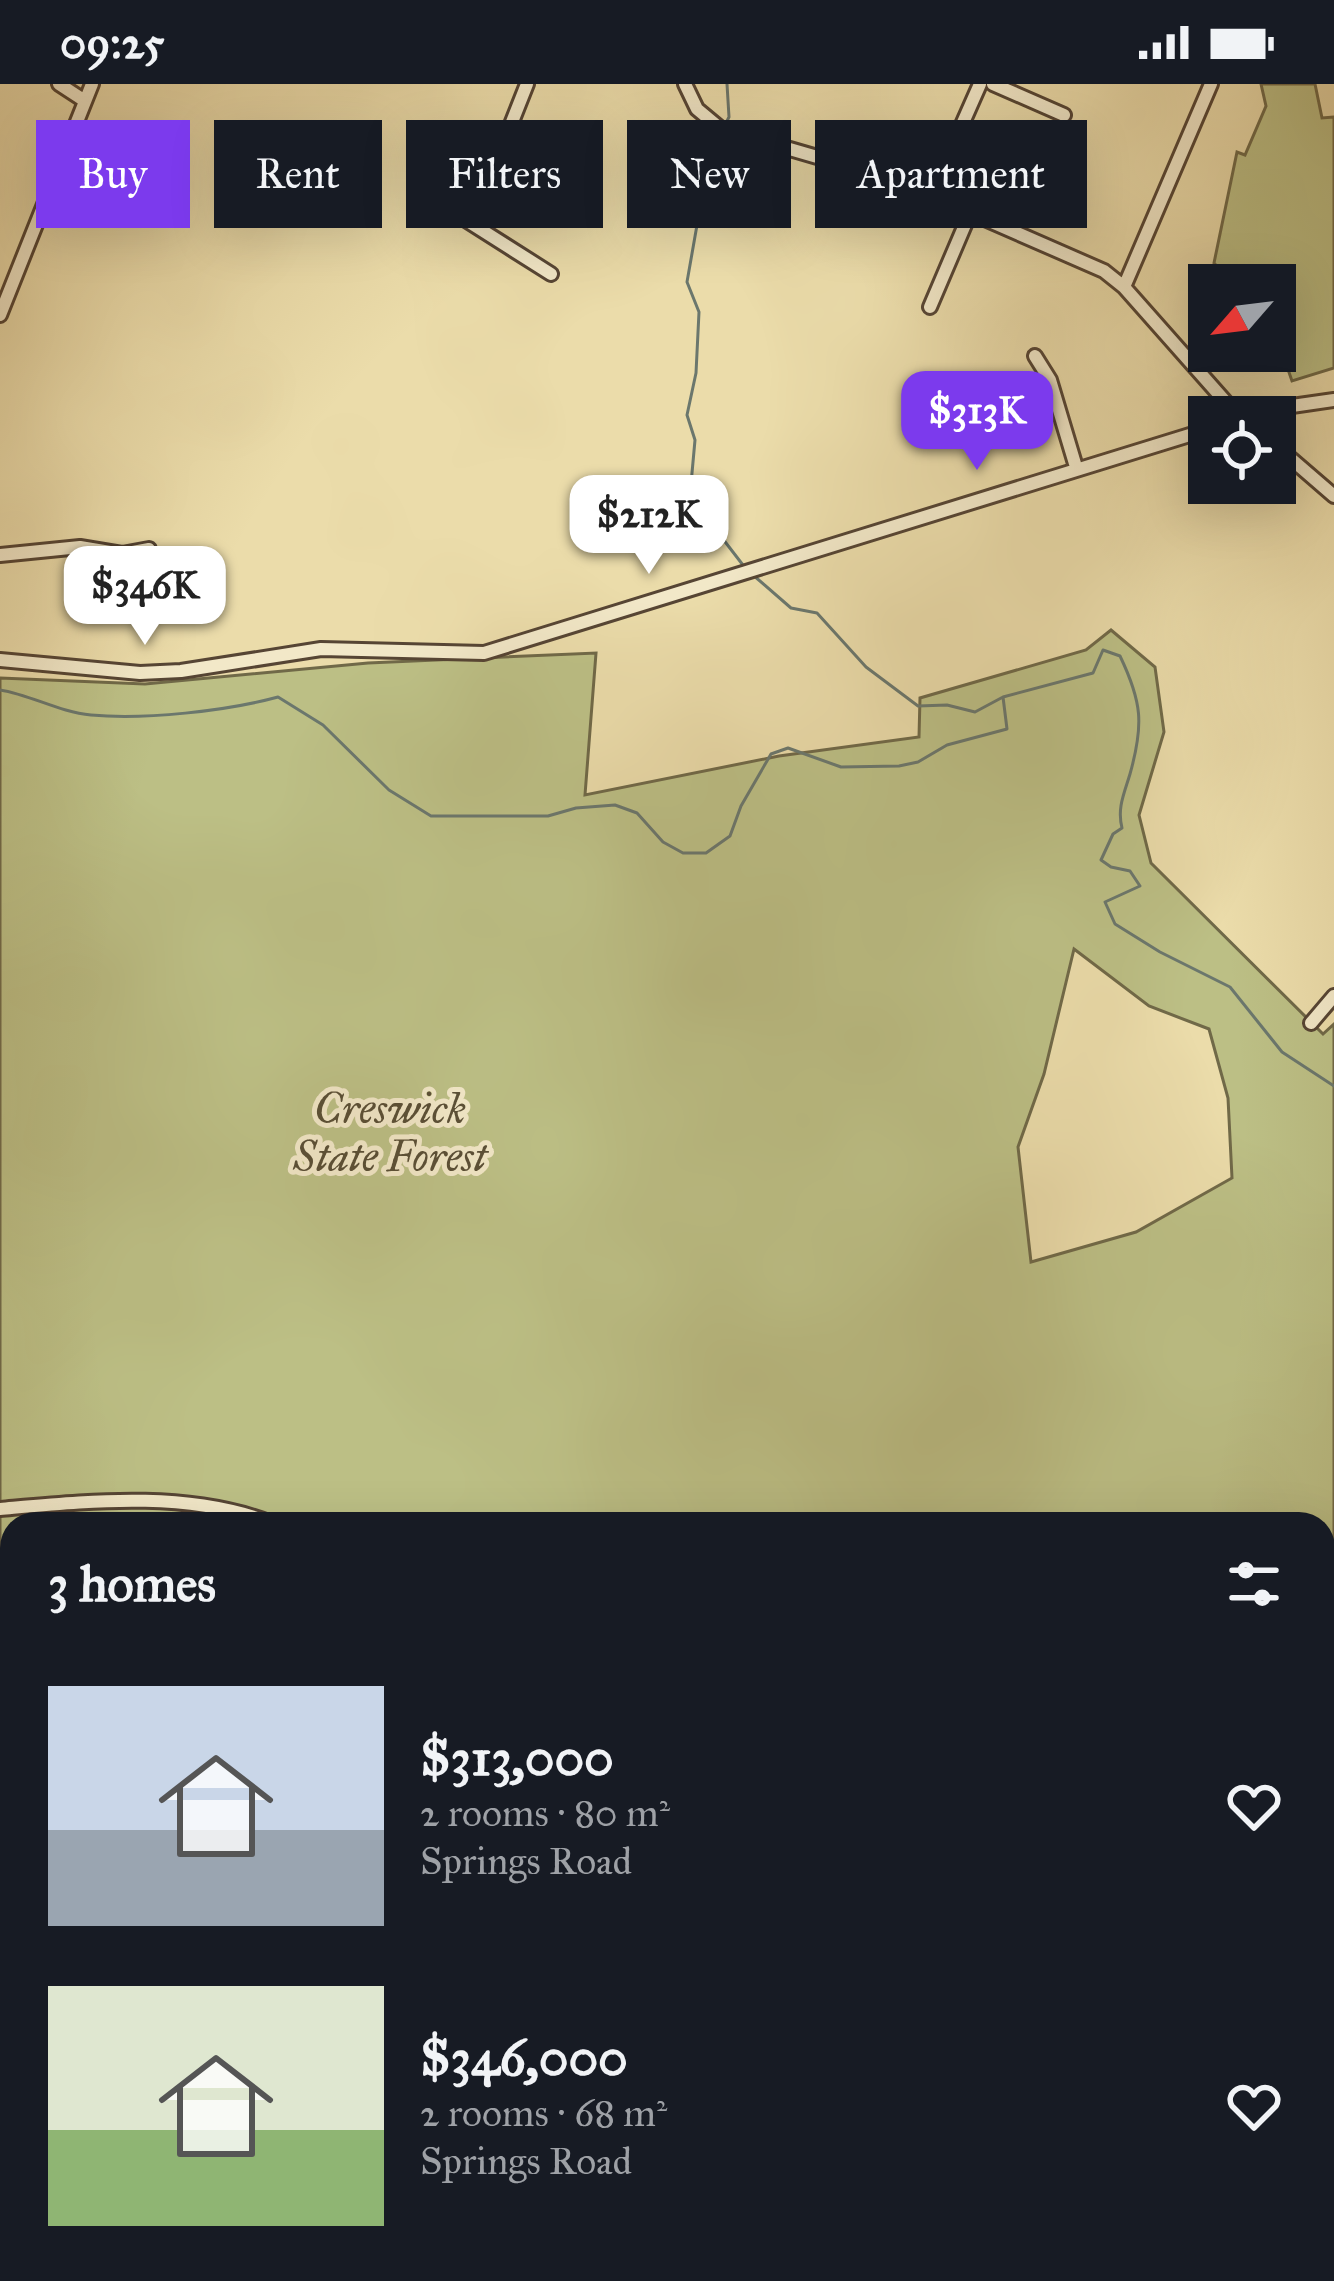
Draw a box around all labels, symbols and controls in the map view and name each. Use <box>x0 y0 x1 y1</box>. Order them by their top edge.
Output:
text: 09:25 <box>60 15 164 70</box>
chip: Buy <box>36 120 190 228</box>
chip: Rent <box>214 120 382 228</box>
chip: Filters <box>406 120 603 228</box>
chip: New <box>627 120 791 228</box>
chip: Apartment <box>815 120 1087 228</box>
north arrow <box>1188 264 1296 372</box>
map controls <box>1188 264 1296 504</box>
pin: $313K <box>893 371 1061 473</box>
text: $313K <box>928 386 1026 434</box>
button: locate <box>1188 396 1296 504</box>
pin: $212K <box>565 475 733 577</box>
text: $212K <box>597 490 701 538</box>
pin: $346K <box>61 546 229 648</box>
text: $346K <box>91 561 199 609</box>
park label: Creswick State Forest <box>292 1083 490 1183</box>
icon: filters <box>1221 1551 1287 1617</box>
text: 3 homes <box>48 1553 216 1615</box>
text: $313,000 <box>420 1727 614 1789</box>
icon: home <box>144 1734 288 1878</box>
icon: heart <box>1221 1773 1287 1839</box>
text: 2 rooms · 80 m² <box>420 1789 670 1837</box>
text: Springs Road <box>420 1837 632 1885</box>
text: $346,000 <box>420 2027 628 2089</box>
icon: home <box>144 2034 288 2178</box>
icon: heart <box>1221 2073 1287 2139</box>
text: 2 rooms · 68 m² <box>420 2089 667 2137</box>
text: Springs Road <box>420 2137 632 2185</box>

